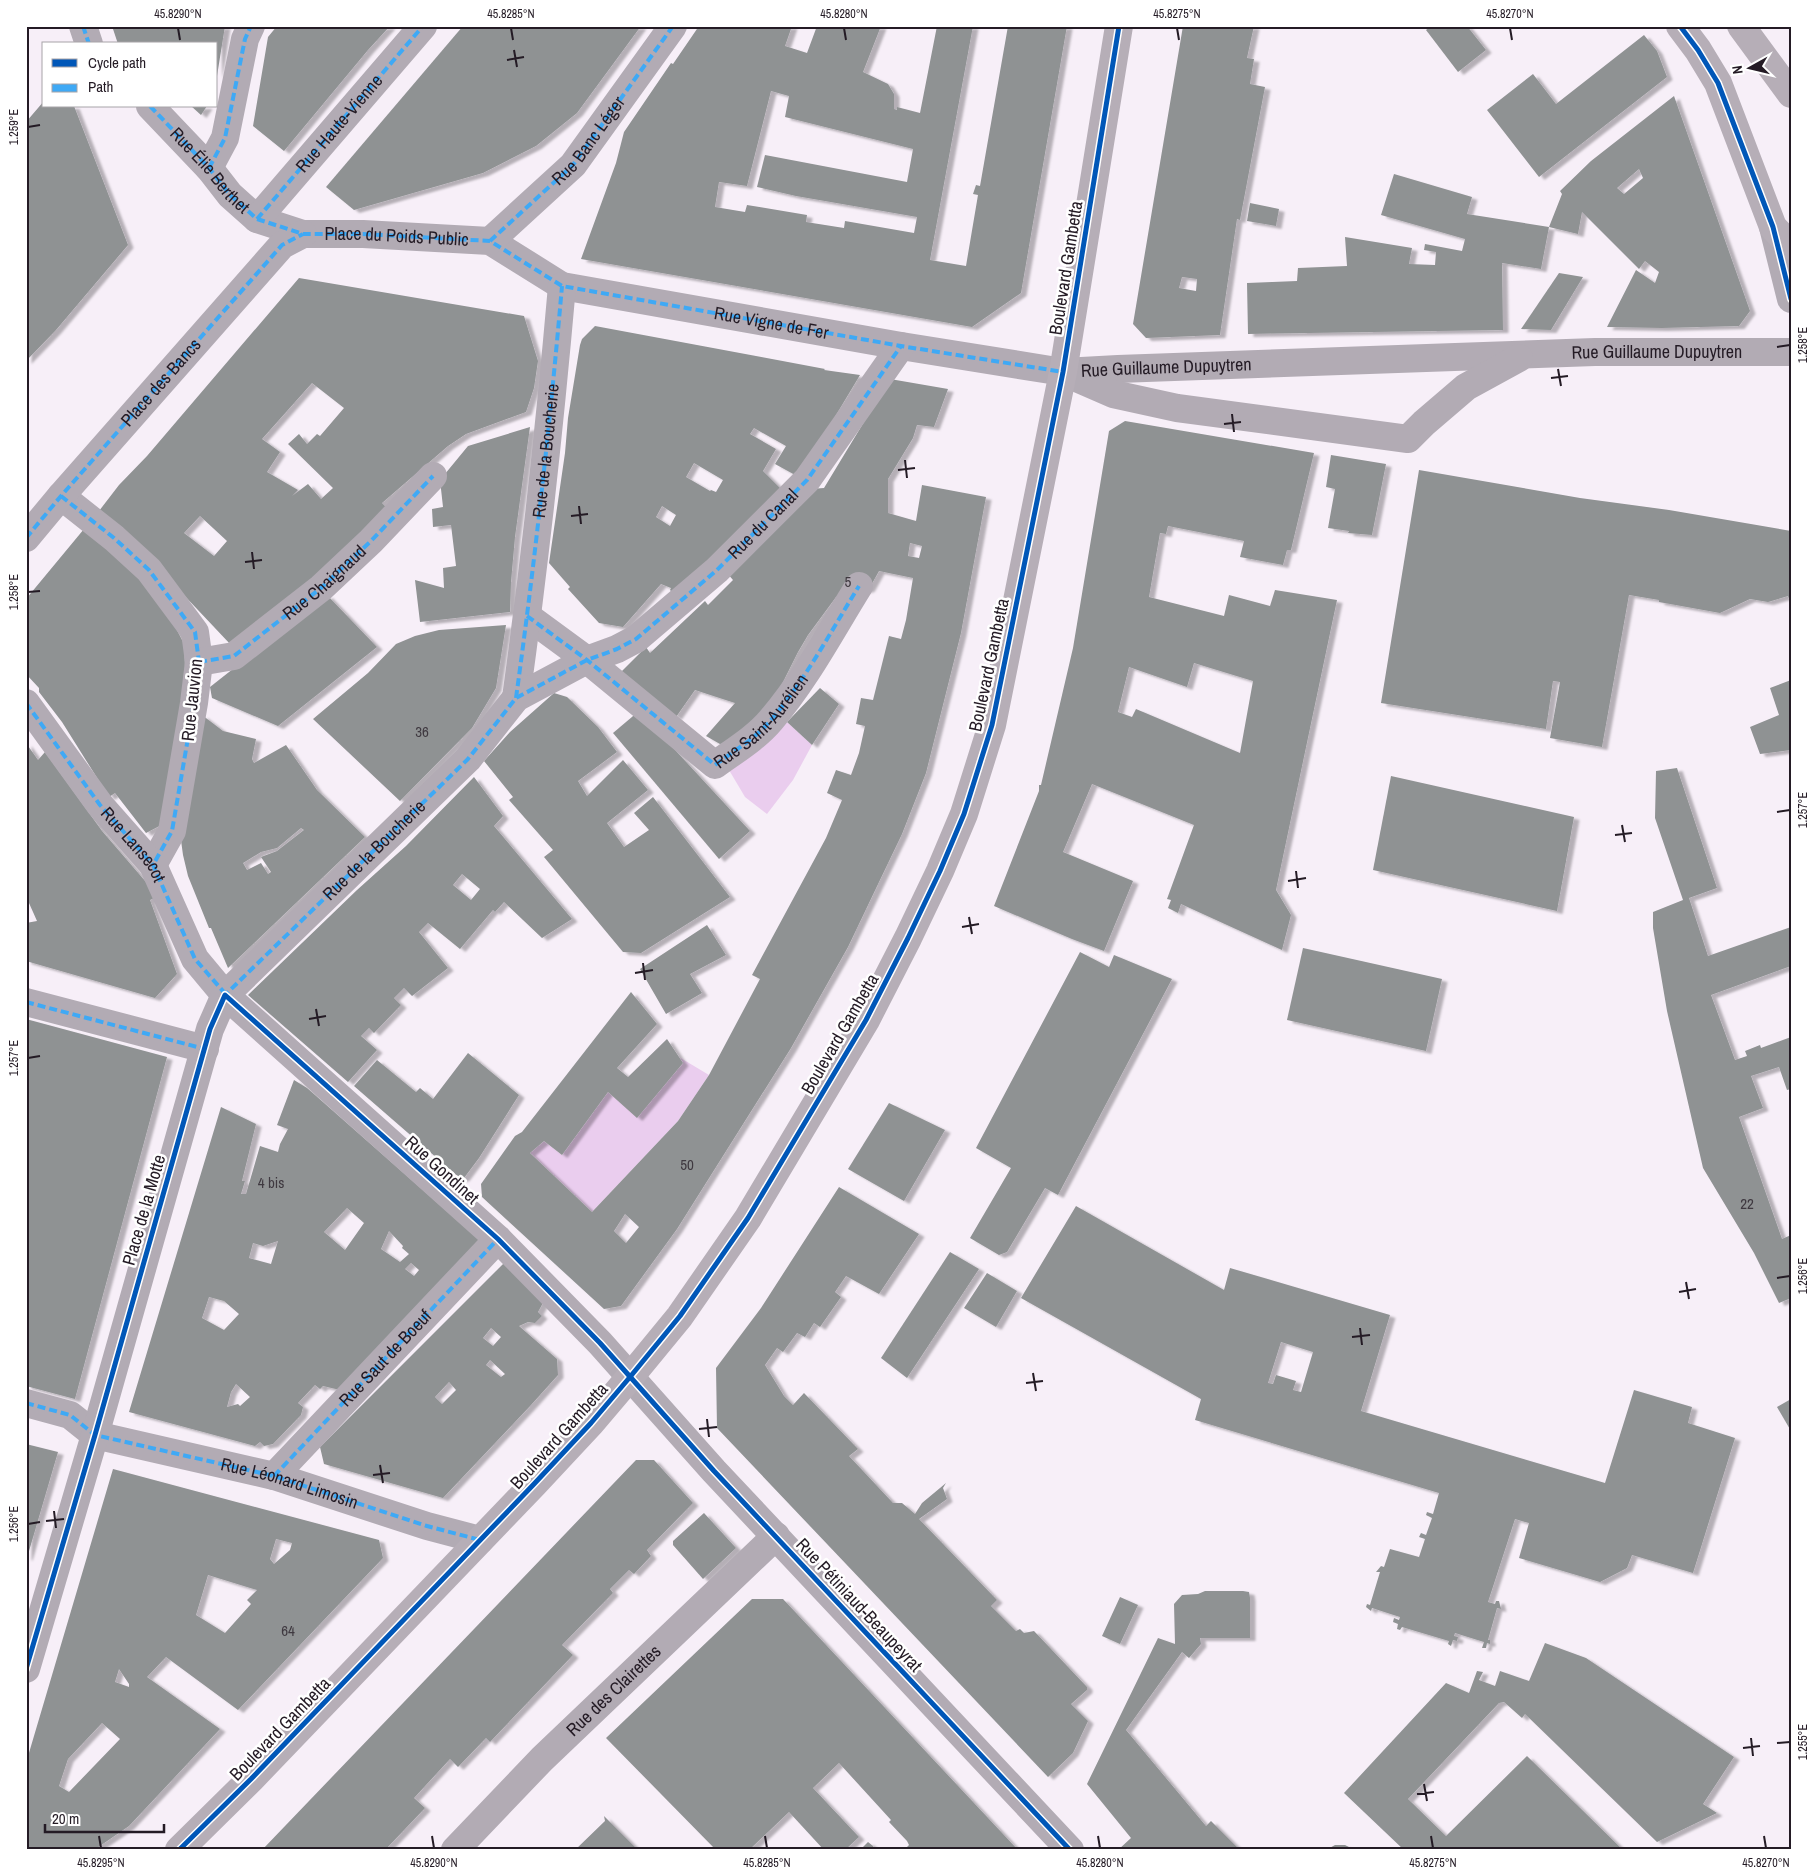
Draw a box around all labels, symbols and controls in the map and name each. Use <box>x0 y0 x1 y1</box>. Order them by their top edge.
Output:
text: 45.8290°N <box>154 6 202 22</box>
text: 45.8285°N <box>487 6 535 22</box>
text: 45.8280°N <box>820 6 868 22</box>
text: 45.8275°N <box>1153 6 1201 22</box>
text: 45.8270°N <box>1486 6 1534 22</box>
legend <box>42 42 218 108</box>
north arrow <box>1724 42 1774 92</box>
text: Cycle path <box>88 52 146 73</box>
text: N <box>1728 64 1747 75</box>
street label: Rue Haute-Vienne <box>289 69 388 178</box>
text: Path <box>88 76 113 97</box>
street label: Rue Banc Léger <box>546 91 631 191</box>
text: 1.259°E <box>6 109 22 145</box>
street label: Rue Élie Berthet <box>165 122 255 219</box>
street label: Boulevard Gambetta <box>1043 199 1088 337</box>
street label: Place du Poids Public <box>324 221 470 252</box>
street label: Rue Vigne de Fer <box>712 300 831 345</box>
text: 1.258°E <box>1795 327 1811 363</box>
street label: Place des Bancs <box>115 333 206 432</box>
street label: Rue Guillaume Dupuytren <box>1571 339 1742 365</box>
street label: Rue Guillaume Dupuytren <box>1080 351 1252 383</box>
street label: Rue de la Boucherie <box>526 383 565 519</box>
street label: Rue du Canal <box>722 483 803 564</box>
street label: Rue Chaignaud <box>277 539 371 626</box>
house number: 5 <box>845 571 852 592</box>
text: 1.258°E <box>6 574 22 610</box>
street label: Boulevard Gambetta <box>962 596 1015 734</box>
street label: Rue Jauvion <box>175 657 208 742</box>
street label: Rue Saint-Aurélien <box>708 669 814 774</box>
house number: 36 <box>415 721 429 742</box>
text: 1.257°E <box>1795 792 1811 828</box>
street label: Rue de la Boucherie <box>317 794 431 906</box>
street label: Rue Lansecot <box>95 801 172 886</box>
street label: Boulevard Gambetta <box>795 969 884 1099</box>
text: 1.257°E <box>6 1040 22 1076</box>
street label: Rue Gondinet <box>400 1130 485 1210</box>
street label: Place de la Motte <box>116 1152 171 1268</box>
house number: 50 <box>680 1154 694 1175</box>
house number: 4 bis <box>258 1172 284 1193</box>
house number: 22 <box>1740 1193 1754 1214</box>
text: 1.256°E <box>1795 1258 1811 1294</box>
street label: Rue Saut de Boeuf <box>333 1303 438 1412</box>
street label: Boulevard Gambetta <box>504 1377 613 1494</box>
street label: Rue Léonard Limosin <box>218 1451 361 1515</box>
text: 1.256°E <box>6 1506 22 1542</box>
street label: Rue Pétiniaud-Beaupeyrat <box>791 1532 928 1677</box>
house number: 64 <box>281 1620 295 1641</box>
street label: Rue des Clairettes <box>560 1639 666 1742</box>
street label: Boulevard Gambetta <box>224 1671 336 1786</box>
text: 1.255°E <box>1795 1724 1811 1760</box>
scale bar <box>45 1801 164 1833</box>
text: 20 m <box>52 1808 79 1829</box>
text: 45.8295°N <box>77 1855 125 1871</box>
text: 45.8290°N <box>410 1855 458 1871</box>
text: 45.8285°N <box>743 1855 791 1871</box>
text: 45.8280°N <box>1076 1855 1124 1871</box>
text: 45.8275°N <box>1409 1855 1457 1871</box>
text: 45.8270°N <box>1742 1855 1790 1871</box>

